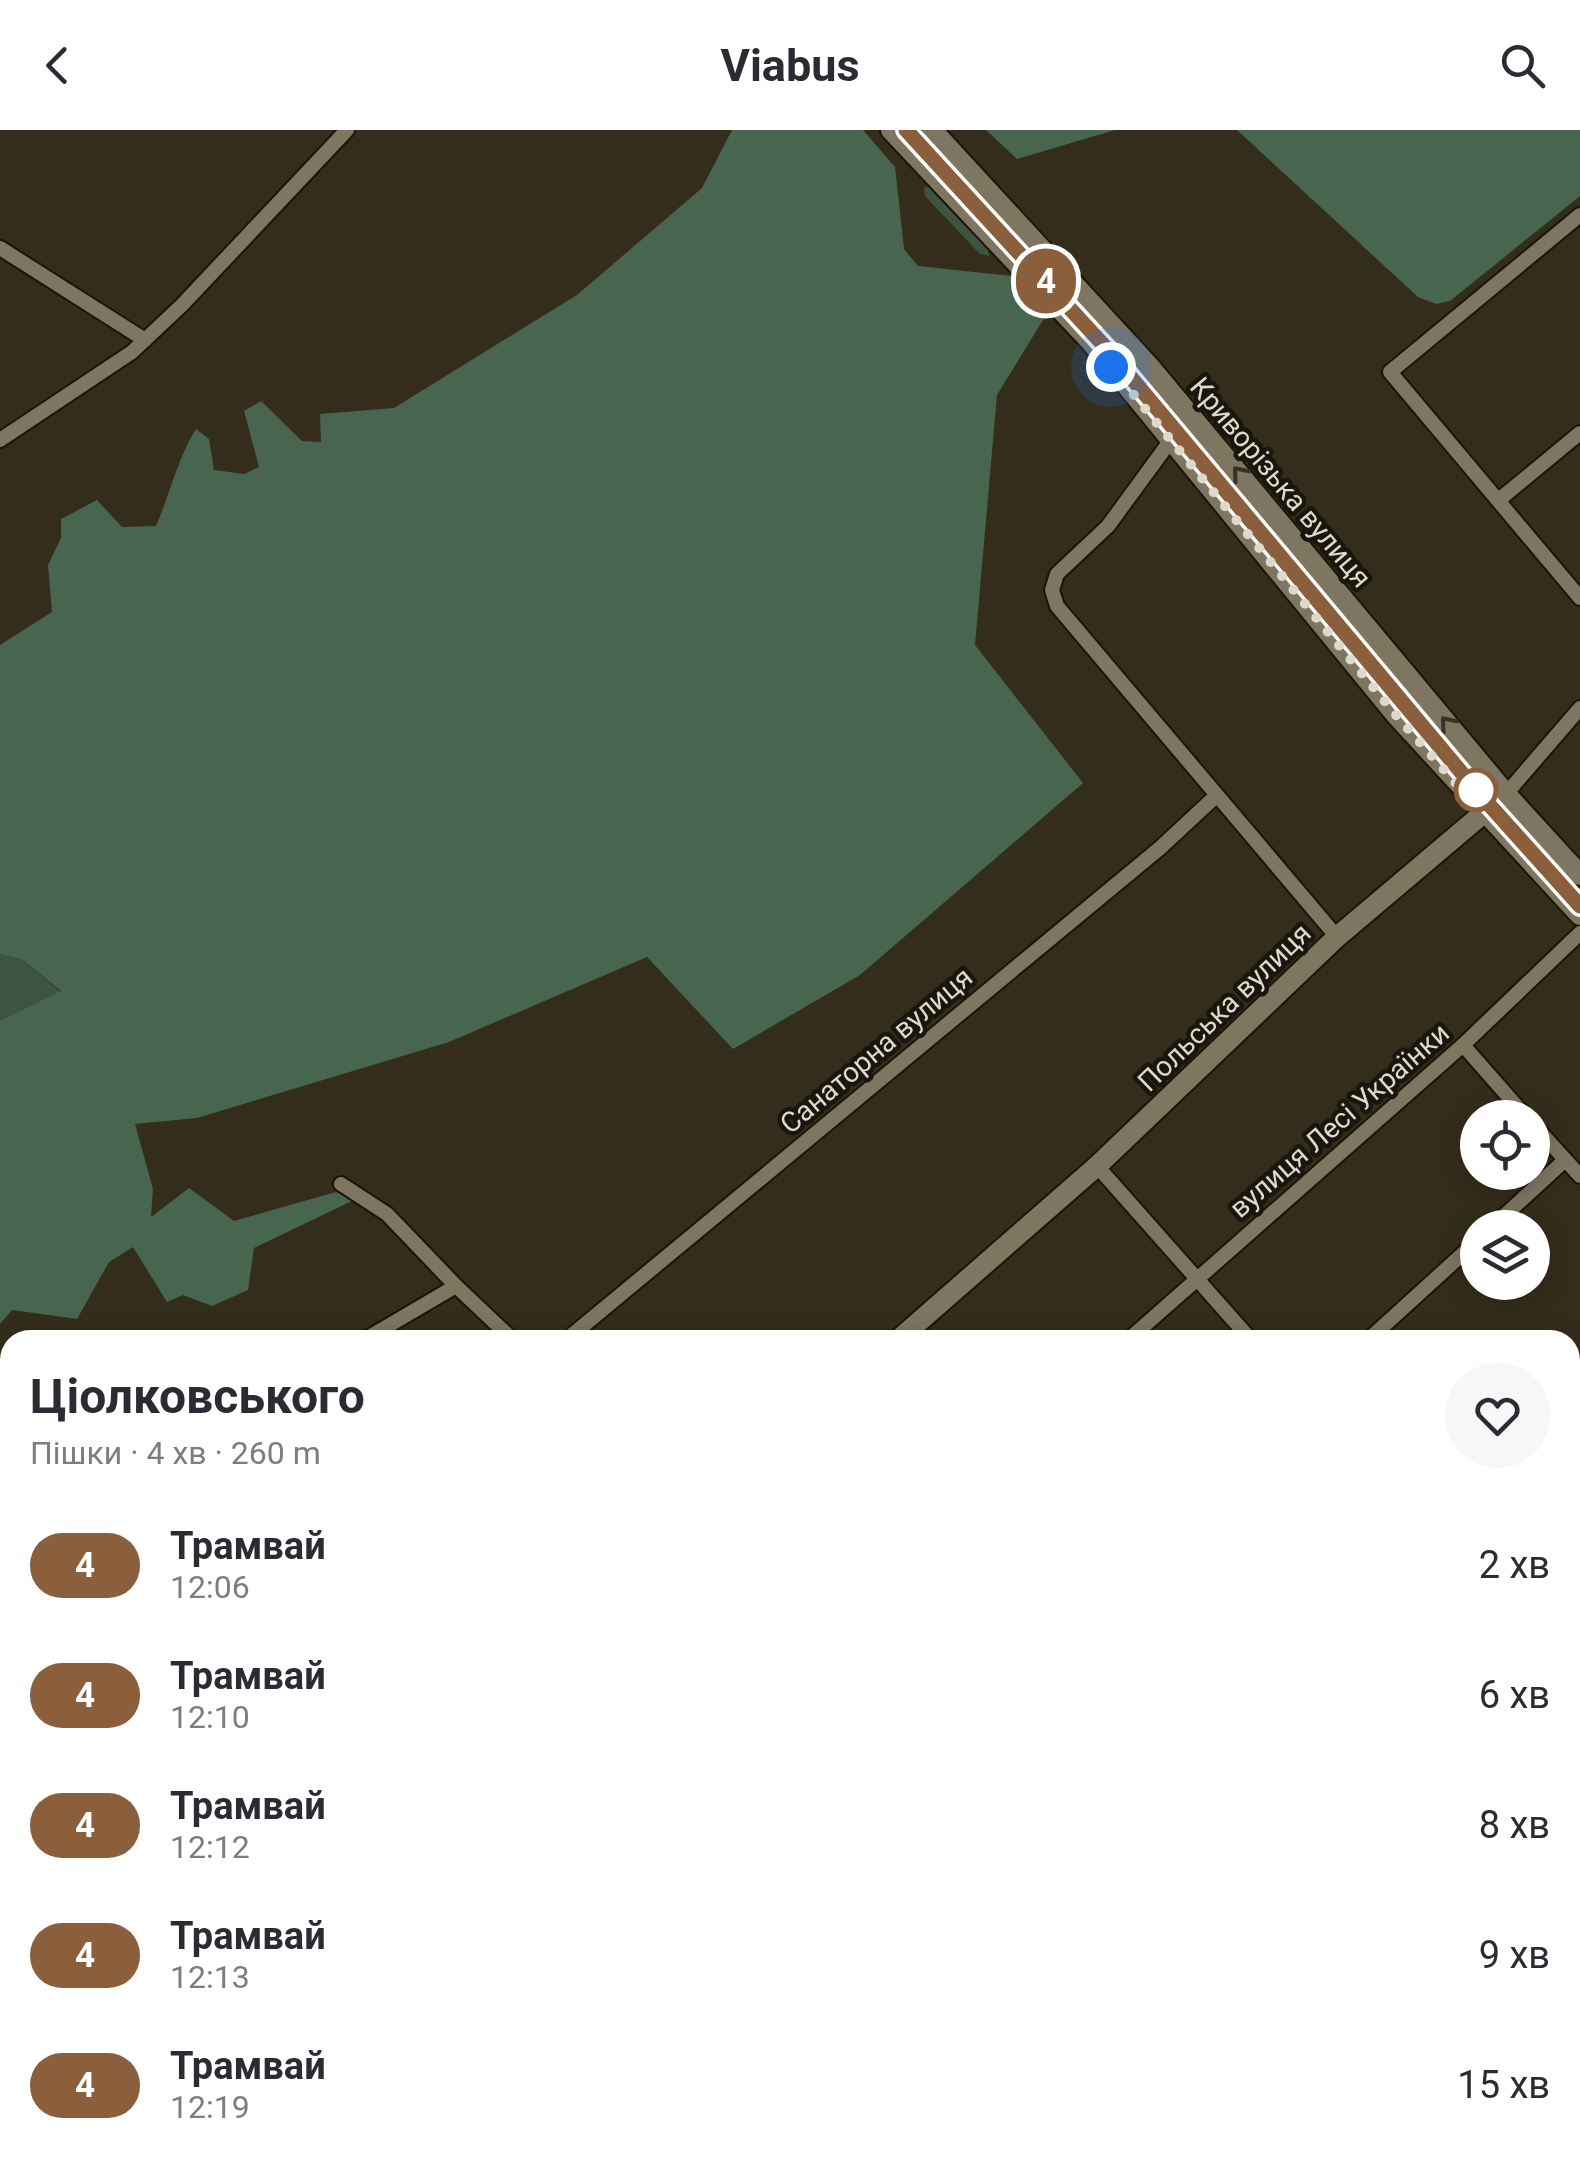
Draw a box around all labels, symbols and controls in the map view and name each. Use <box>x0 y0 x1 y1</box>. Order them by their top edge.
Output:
icon: back <box>30 38 85 93</box>
icon: search <box>1495 38 1550 93</box>
text: Viabus <box>720 39 860 92</box>
line badge: 4 <box>1014 248 1078 314</box>
text: 4 <box>1036 261 1056 302</box>
your location <box>1086 342 1136 392</box>
street label: Криворізька вулиця <box>1183 371 1378 594</box>
one-way arrow <box>1232 467 1250 485</box>
one-way arrow <box>1441 716 1459 734</box>
unlabelled marker <box>1455 769 1497 811</box>
street label: Польська вулиця <box>1131 917 1318 1098</box>
street label: Санаторна вулиця <box>774 960 979 1140</box>
street label: вулиця Лесі Українки <box>1223 1016 1456 1225</box>
map controls <box>1460 1100 1550 1300</box>
button: locate <box>1460 1100 1550 1190</box>
button: layers <box>1460 1210 1550 1300</box>
button: heart <box>1445 1363 1550 1468</box>
text: Ціолковського <box>30 1368 365 1425</box>
text: Пішки · 4 хв · 260 m <box>30 1434 321 1472</box>
text: Трамвай <box>170 1524 326 1568</box>
text: 2 хв <box>1479 1543 1550 1587</box>
text: 4 <box>75 1545 95 1586</box>
text: 12:06 <box>170 1568 250 1606</box>
text: Трамвай <box>170 1654 326 1698</box>
text: 6 хв <box>1479 1673 1550 1717</box>
text: 4 <box>75 1675 95 1716</box>
text: 12:10 <box>170 1698 250 1736</box>
text: Трамвай <box>170 1784 326 1828</box>
text: 8 хв <box>1479 1803 1550 1847</box>
text: 4 <box>75 1805 95 1846</box>
text: 12:12 <box>170 1828 250 1866</box>
text: Трамвай <box>170 1914 326 1958</box>
text: 9 хв <box>1479 1933 1550 1977</box>
text: 4 <box>75 1935 95 1976</box>
text: 12:13 <box>170 1958 250 1996</box>
text: Трамвай <box>170 2044 326 2088</box>
text: 15 хв <box>1457 2063 1550 2107</box>
text: 4 <box>75 2065 95 2106</box>
text: 12:19 <box>170 2088 250 2126</box>

